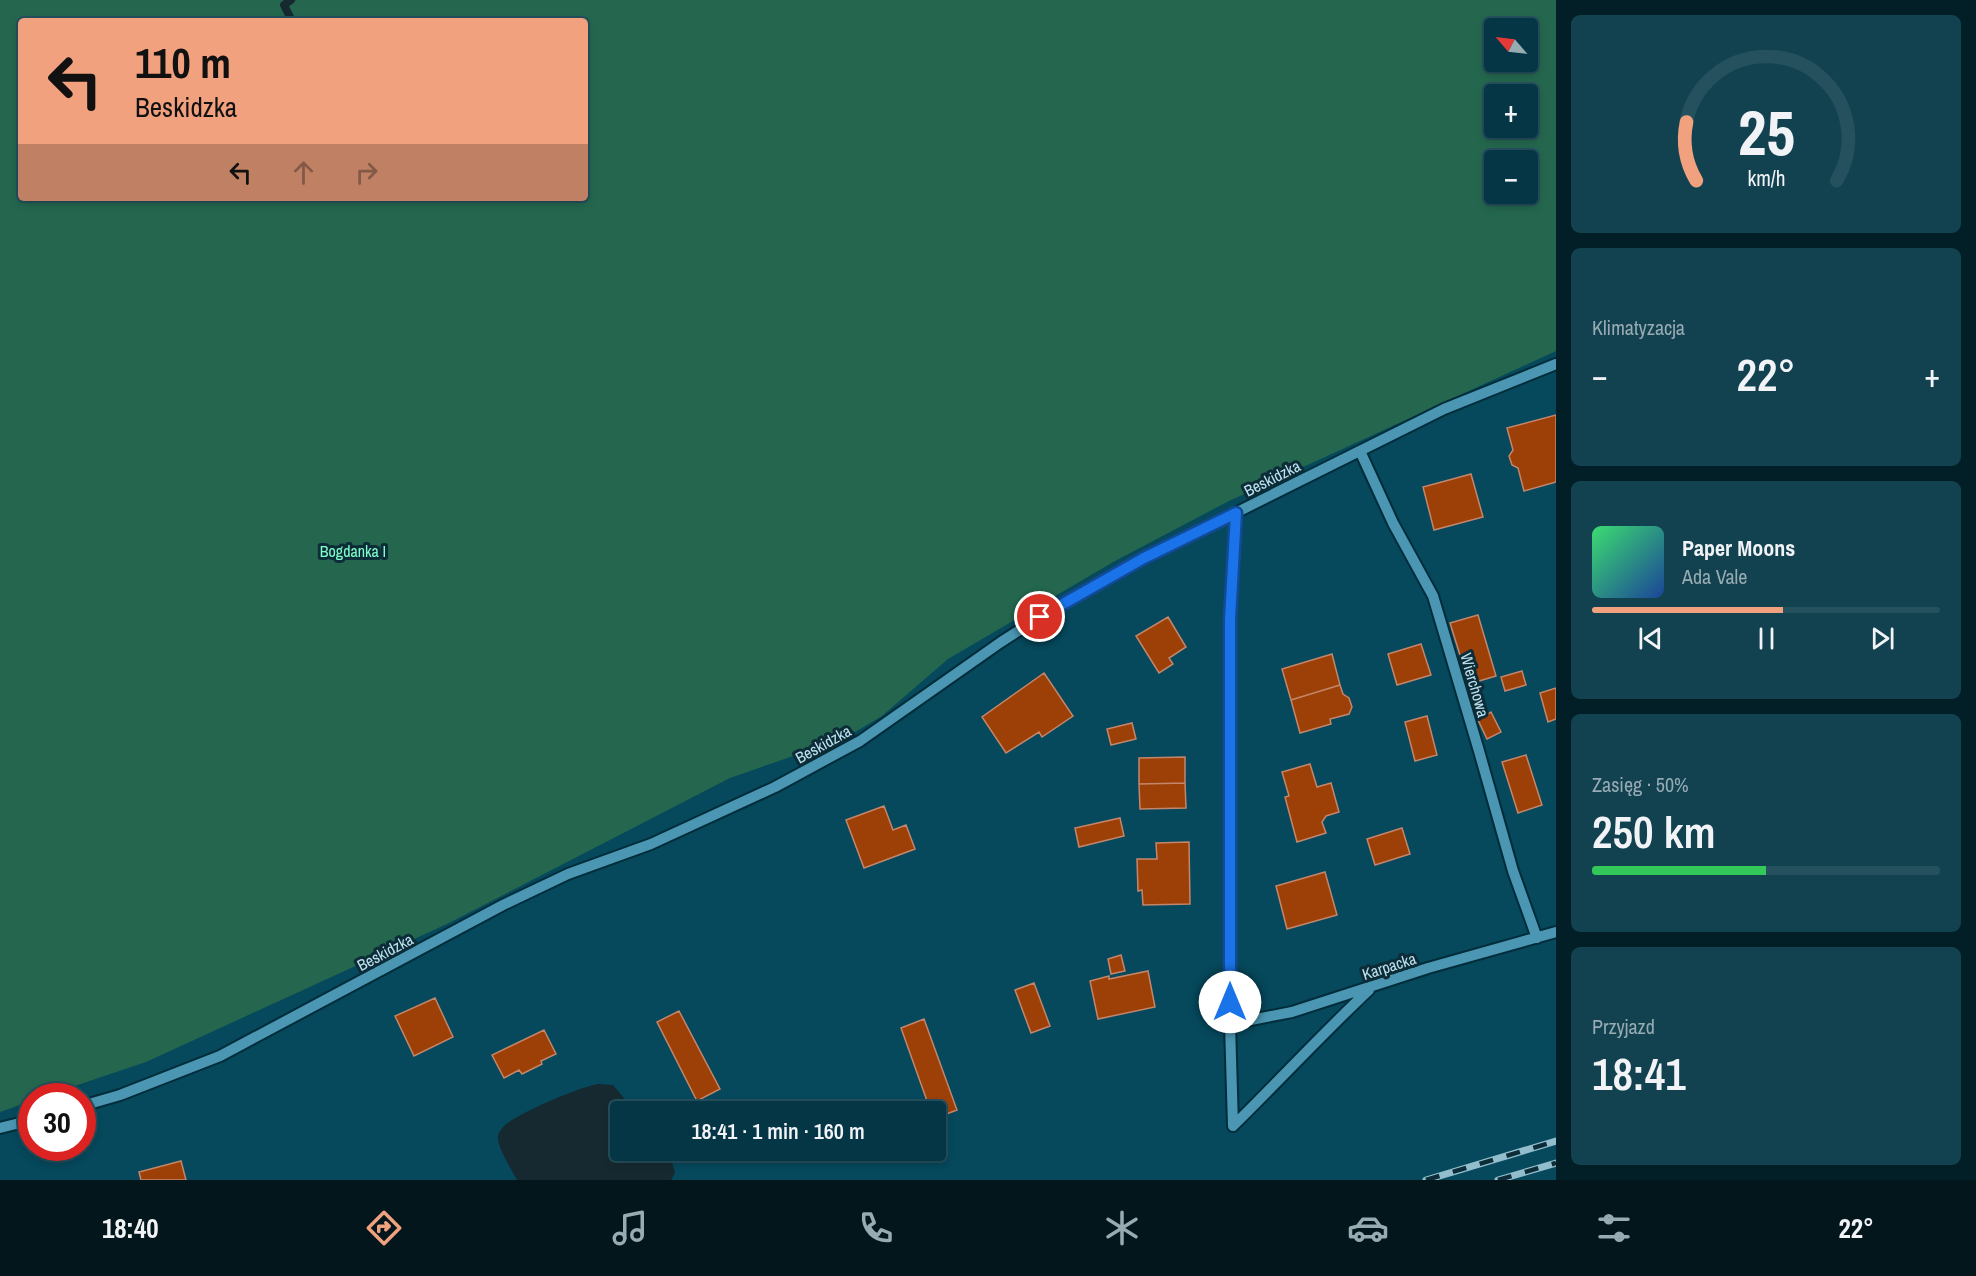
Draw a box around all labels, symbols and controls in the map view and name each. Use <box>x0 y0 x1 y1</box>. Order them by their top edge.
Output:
north arrow <box>1484 18 1538 72</box>
map controls <box>1484 18 1538 204</box>
text: 110 m <box>135 35 231 91</box>
icon: left <box>36 42 114 120</box>
button: + <box>1484 84 1538 138</box>
text: Beskidzka <box>135 89 237 125</box>
text: 25 <box>1738 90 1794 174</box>
button: − <box>1484 150 1538 204</box>
icon: left <box>224 156 257 189</box>
icon: ahead <box>287 156 320 189</box>
icon: right <box>350 156 383 189</box>
text: km/h <box>1747 164 1785 193</box>
text: Klimatyzacja <box>1592 314 1685 341</box>
text: 22° <box>1736 344 1796 405</box>
text: − <box>1592 353 1608 397</box>
text: + <box>1924 353 1940 397</box>
street label: Beskidzka <box>1240 454 1305 502</box>
text: Paper Moons <box>1682 533 1795 563</box>
park label: Bogdanka I <box>320 540 386 562</box>
text: Ada Vale <box>1682 563 1747 590</box>
pin <box>1014 591 1065 642</box>
icon: arrive <box>1023 600 1056 633</box>
icon: previous <box>1634 622 1667 655</box>
icon: pause <box>1750 622 1783 655</box>
icon: next <box>1866 622 1899 655</box>
street label: Wierchowa <box>1455 650 1495 720</box>
street label: Beskidzka <box>791 719 855 768</box>
text: Zasięg · 50% <box>1592 771 1689 798</box>
text: 250 km <box>1592 801 1716 862</box>
street label: Beskidzka <box>353 928 418 976</box>
street label: Karpacka <box>1359 947 1419 985</box>
position arrow <box>1198 970 1262 1034</box>
text: Przyjazd <box>1592 1013 1655 1040</box>
text: 18:41 <box>1592 1043 1686 1104</box>
speed limit sign: 30 <box>18 1083 96 1161</box>
text: 18:41 · 1 min · 160 m <box>691 1116 865 1146</box>
icon: directions <box>363 1207 405 1249</box>
icon: music <box>609 1207 651 1249</box>
icon: phone <box>855 1207 897 1249</box>
icon: climate <box>1101 1207 1143 1249</box>
icon: car <box>1347 1207 1389 1249</box>
icon: filters <box>1593 1207 1635 1249</box>
text: 18:40 <box>102 1210 159 1246</box>
text: 22° <box>1839 1210 1874 1246</box>

